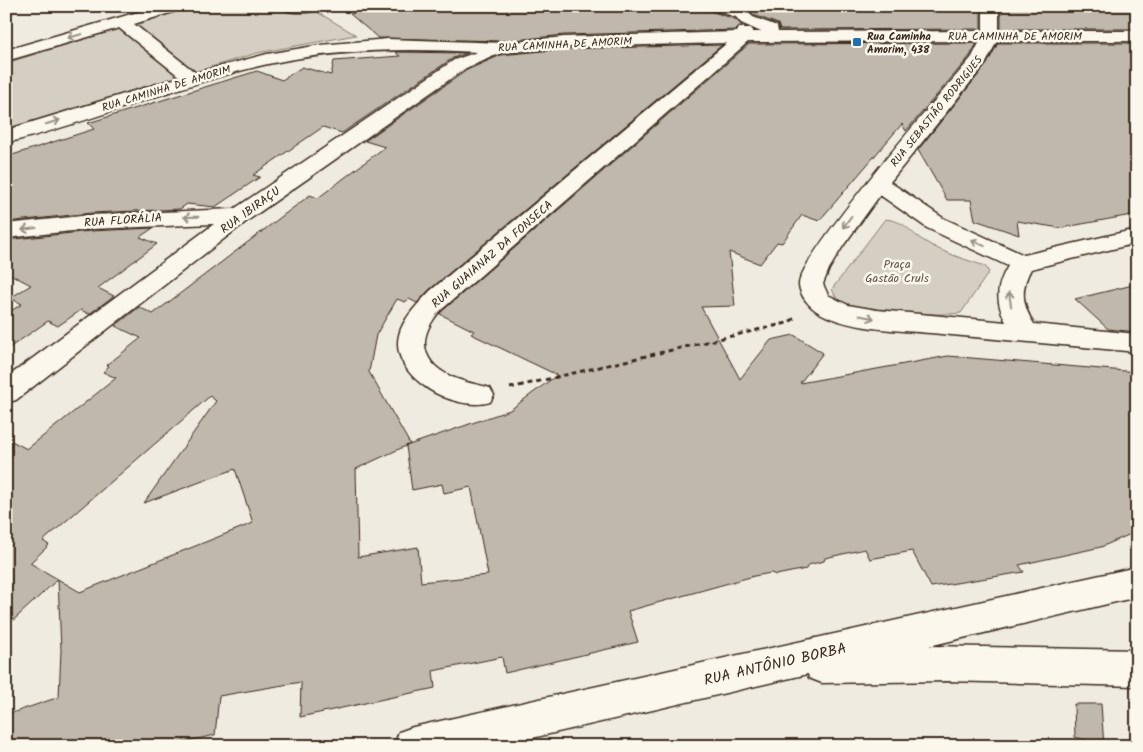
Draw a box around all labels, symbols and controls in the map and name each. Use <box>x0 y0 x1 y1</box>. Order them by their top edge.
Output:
place label: Rua Caminha Amorim, 438 <box>867 28 931 59</box>
street label: RUA CAMINHA DE AMORIM <box>948 28 1082 46</box>
one-way arrow <box>68 32 84 42</box>
street label: RUA CAMINHA DE AMORIM <box>498 32 633 57</box>
marker: Rua Caminha Amorim, 438 <box>851 36 863 48</box>
street label: RUA SEBASTIÃO RODRIGUES <box>886 52 988 171</box>
street label: RUA CAMINHA DE AMORIM <box>100 61 233 117</box>
one-way arrow <box>44 117 60 127</box>
street label: RUA IBIRAÇU <box>216 182 284 239</box>
street label: RUA GUAIANAZ DA FONSECA <box>427 196 558 313</box>
street label: RUA FLORÁLIA <box>83 208 163 233</box>
one-way arrow <box>183 212 199 222</box>
one-way arrow <box>842 215 853 228</box>
one-way arrow <box>21 224 37 234</box>
one-way arrow <box>971 237 986 247</box>
park label: Praça Gastão Cruls <box>865 255 929 288</box>
one-way arrow <box>1005 291 1015 307</box>
one-way arrow <box>858 313 874 323</box>
street label: RUA ANTÔNIO BORBA <box>702 637 849 693</box>

